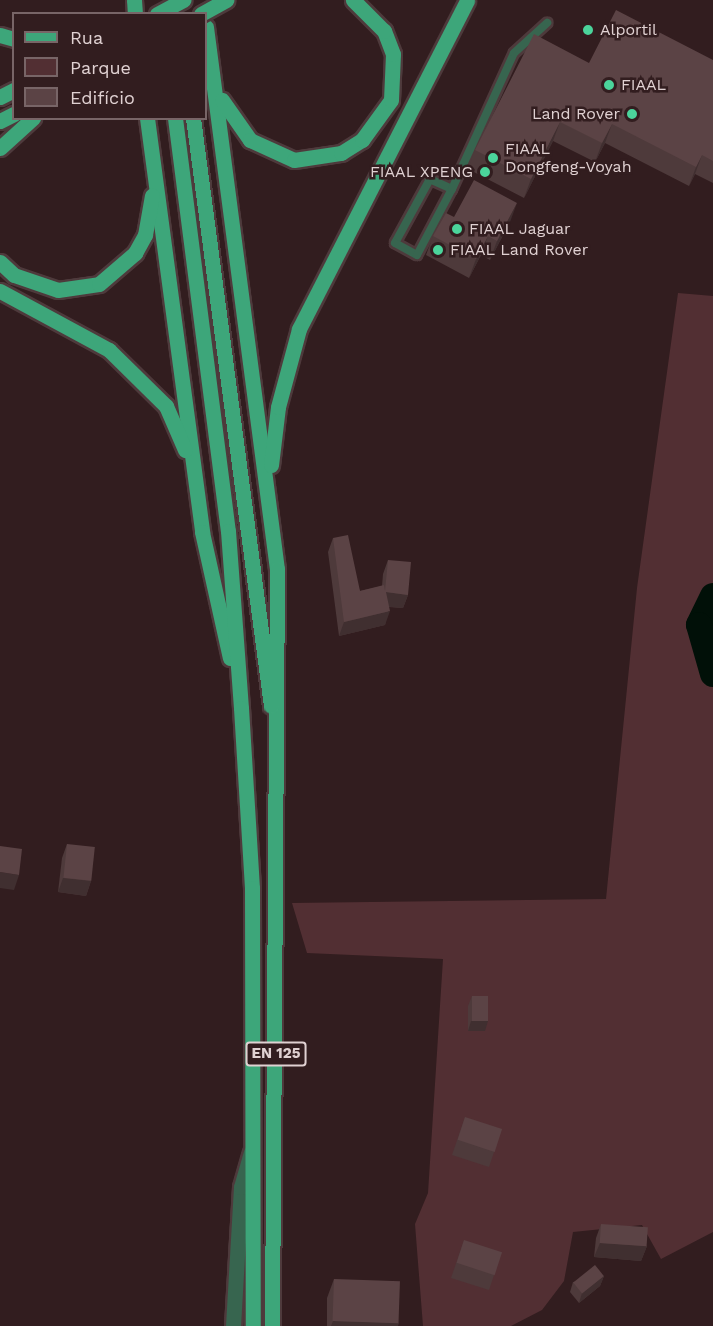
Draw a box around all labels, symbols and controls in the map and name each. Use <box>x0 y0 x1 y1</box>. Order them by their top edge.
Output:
legend <box>12 12 207 120</box>
place label: Alportil <box>600 20 657 40</box>
marker: Alportil <box>581 23 595 37</box>
text: Rua <box>70 27 103 48</box>
text: Parque <box>70 57 131 78</box>
place label: FIAAL <box>621 75 666 95</box>
marker: FIAAL <box>602 78 616 92</box>
text: Edifício <box>70 87 135 108</box>
place label: Land Rover <box>532 104 620 124</box>
marker: Land Rover <box>625 107 639 121</box>
place label: FIAAL Dongfeng-Voyah <box>505 139 632 177</box>
marker: FIAAL Dongfeng-Voyah <box>486 151 500 165</box>
place label: FIAAL XPENG <box>369 162 473 182</box>
marker: FIAAL XPENG <box>478 165 492 179</box>
place label: FIAAL Jaguar <box>469 219 571 239</box>
marker: FIAAL Jaguar <box>450 222 464 236</box>
place label: FIAAL Land Rover <box>450 240 589 260</box>
marker: FIAAL Land Rover <box>431 243 445 257</box>
road number: EN 125 <box>244 1042 308 1066</box>

